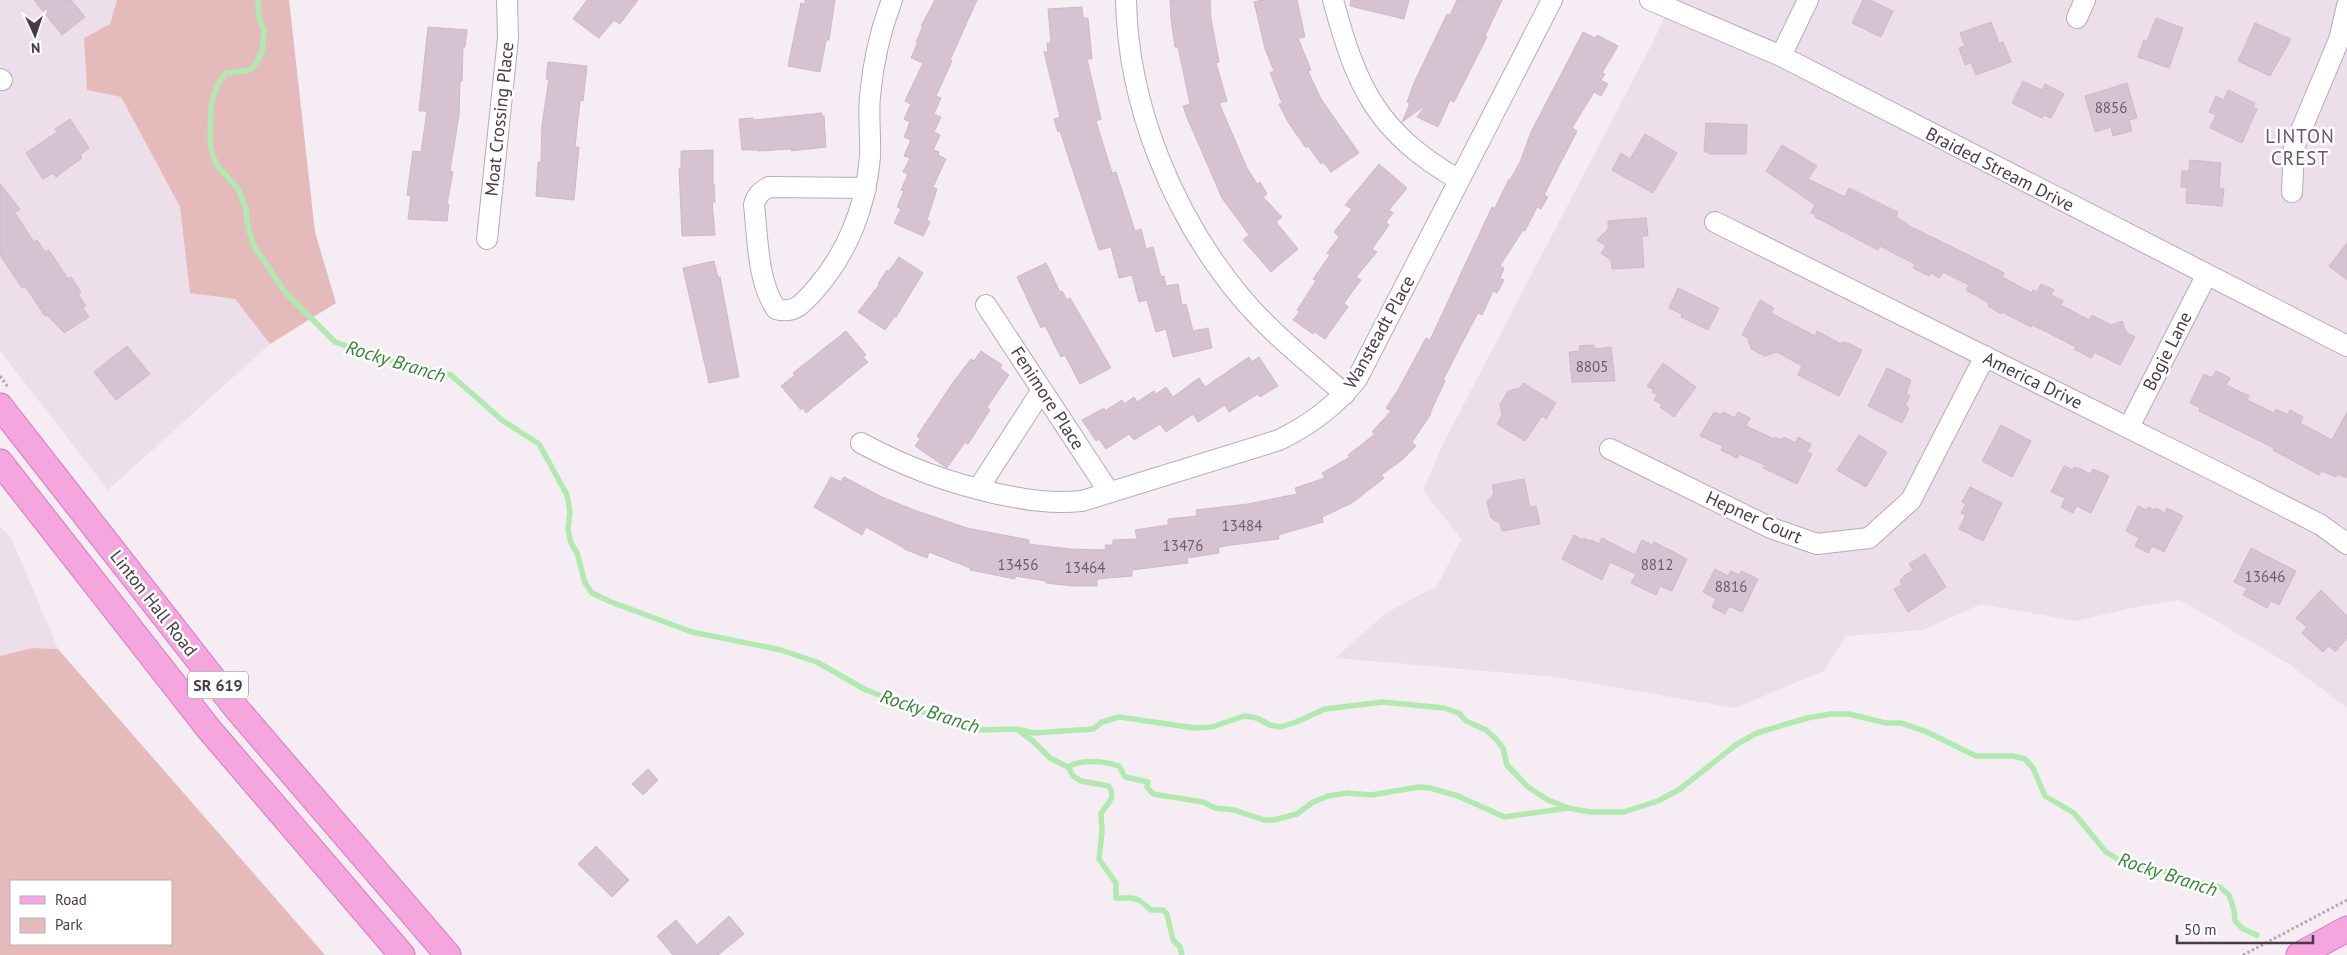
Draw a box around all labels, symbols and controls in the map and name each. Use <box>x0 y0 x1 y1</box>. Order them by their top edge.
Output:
north arrow <box>10 10 60 60</box>
text: N <box>31 39 41 57</box>
street label: Moat Crossing Place <box>479 41 519 197</box>
house number: 8856 <box>2095 98 2127 117</box>
street label: Braided Stream Drive <box>1922 122 2078 216</box>
district label: LINTON CREST <box>2265 124 2335 170</box>
street label: Wansteadt Place <box>1338 271 1420 393</box>
street label: Bogie Lane <box>2137 308 2197 394</box>
water label: Rocky Branch <box>343 334 449 388</box>
street label: Fenimore Place <box>1006 342 1090 454</box>
street label: America Drive <box>1980 346 2086 414</box>
house number: 8805 <box>1576 357 1608 376</box>
street label: Hepner Court <box>1702 486 1806 548</box>
house number: 13484 <box>1222 516 1262 535</box>
house number: 13476 <box>1163 536 1203 555</box>
street label: Linton Hall Road <box>105 545 203 661</box>
house number: 13456 <box>998 555 1038 574</box>
house number: 8812 <box>1641 555 1673 574</box>
house number: 13464 <box>1065 558 1105 577</box>
house number: 13646 <box>2245 567 2285 586</box>
house number: 8816 <box>1715 577 1747 596</box>
road number: SR 619 <box>188 672 248 698</box>
water label: Rocky Branch <box>877 684 983 738</box>
water label: Rocky Branch <box>2115 847 2221 901</box>
legend <box>10 880 172 945</box>
text: Road <box>55 890 87 909</box>
scale bar <box>2177 912 2313 944</box>
text: Park <box>55 915 83 934</box>
text: 50 m <box>2184 920 2217 939</box>

